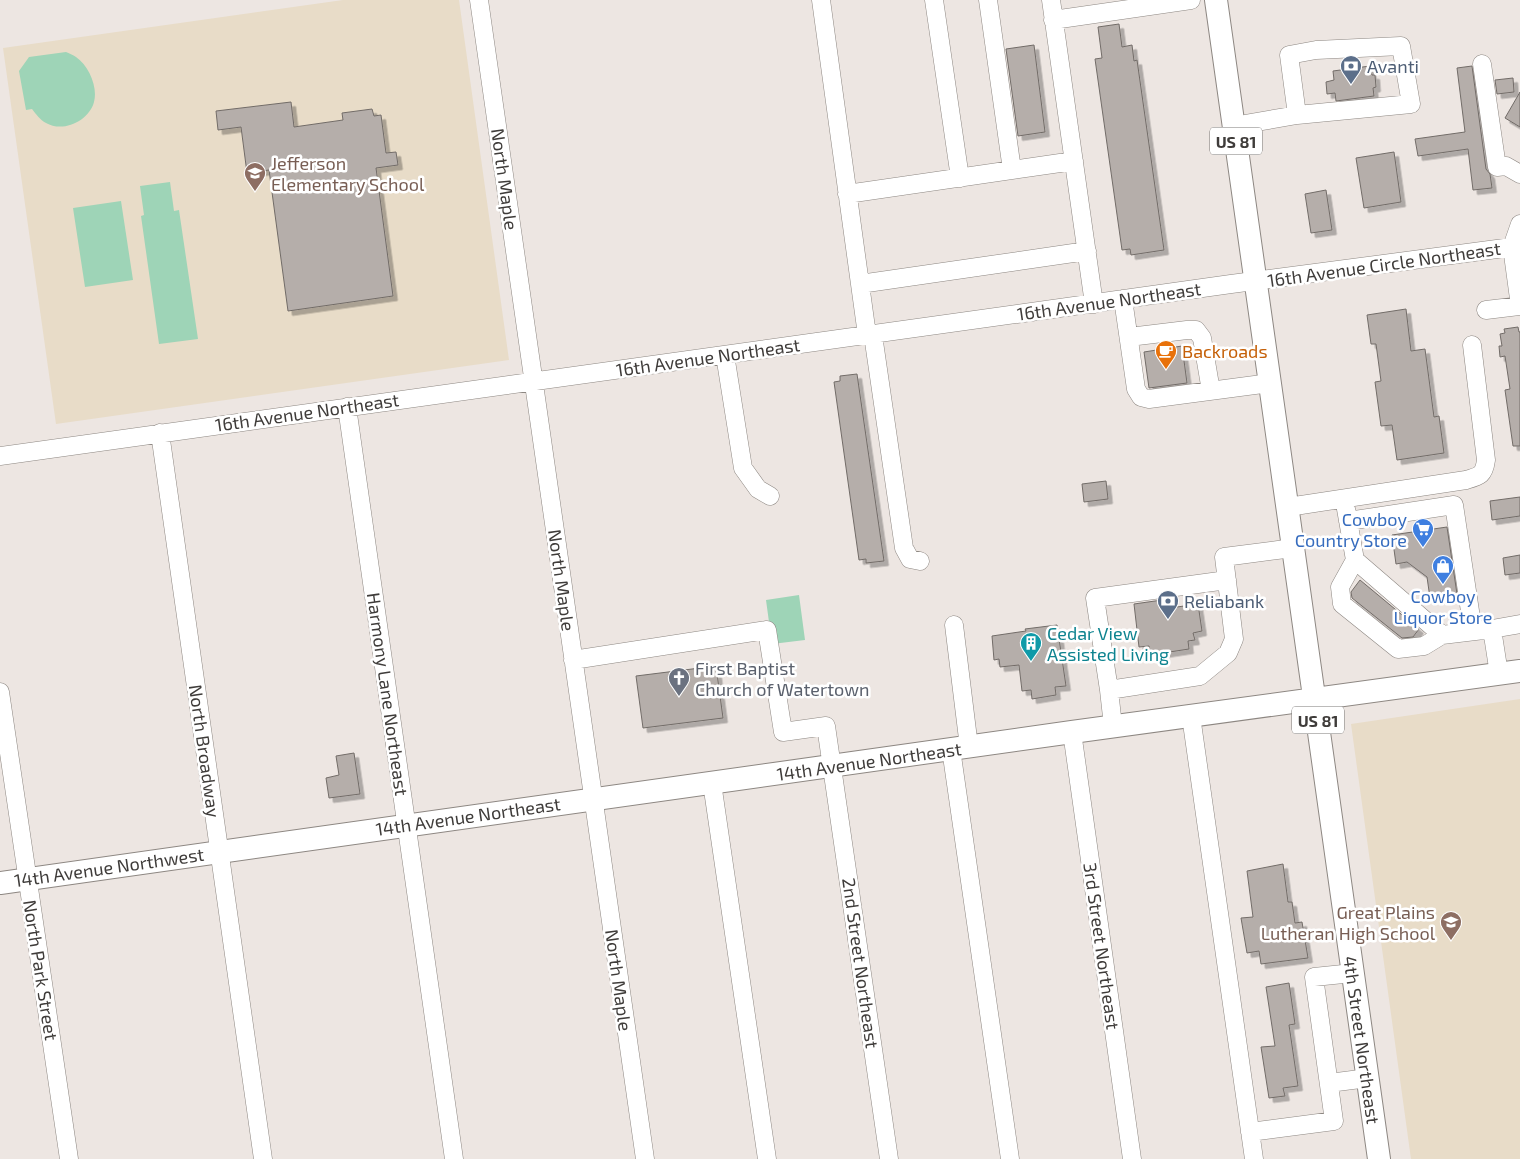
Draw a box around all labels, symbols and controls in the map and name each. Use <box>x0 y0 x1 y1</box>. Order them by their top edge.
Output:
bank icon: Avanti <box>1339 54 1363 85</box>
place label: Avanti <box>1367 55 1419 77</box>
street label: North Maple <box>487 127 523 231</box>
road number: US 81 <box>1210 128 1262 154</box>
place label: Jefferson Elementary School <box>271 152 425 195</box>
school or university icon: Jefferson Elementary School <box>243 161 267 192</box>
street label: 16th Avenue Circle Northeast <box>1266 237 1502 291</box>
street label: 16th Avenue Northeast <box>1016 277 1203 325</box>
street label: 16th Avenue Northeast <box>615 333 802 381</box>
cafe icon: Backroads <box>1154 339 1178 370</box>
place label: Backroads <box>1182 340 1268 362</box>
street label: 16th Avenue Northeast <box>214 388 401 436</box>
place label: Cowboy Country Store <box>1295 508 1407 551</box>
supermarket icon: Cowboy Country Store <box>1411 517 1435 548</box>
street label: North Maple <box>544 528 580 632</box>
shop icon: Cowboy Liquor Store <box>1431 554 1455 585</box>
place label: Cowboy Liquor Store <box>1393 585 1493 628</box>
bank icon: Reliabank <box>1156 589 1180 620</box>
place label: Reliabank <box>1184 590 1264 612</box>
street label: Harmony Lane Northeast <box>363 591 413 797</box>
place label: Cedar View Assisted Living <box>1047 622 1169 665</box>
building icon: Cedar View Assisted Living <box>1019 631 1043 662</box>
place label: First Baptist Church of Watertown <box>695 657 870 700</box>
church icon: First Baptist Church of Watertown <box>667 666 691 697</box>
street label: North Broadway <box>185 683 225 819</box>
road number: US 81 <box>1292 706 1344 734</box>
street label: 14th Avenue Northeast <box>775 737 963 785</box>
street label: 14th Avenue Northeast <box>374 792 562 840</box>
street label: 14th Avenue Northwest <box>13 843 205 891</box>
street label: 3rd Street Northeast <box>1079 861 1125 1031</box>
street label: 2nd Street Northeast <box>838 876 884 1050</box>
street label: North Park Street <box>19 898 63 1042</box>
place label: Great Plains Lutheran High School <box>1261 901 1436 944</box>
school or university icon: Great Plains Lutheran High School <box>1439 910 1463 941</box>
street label: North Maple <box>601 928 637 1032</box>
street label: 4th Street Northeast <box>1339 955 1385 1126</box>

